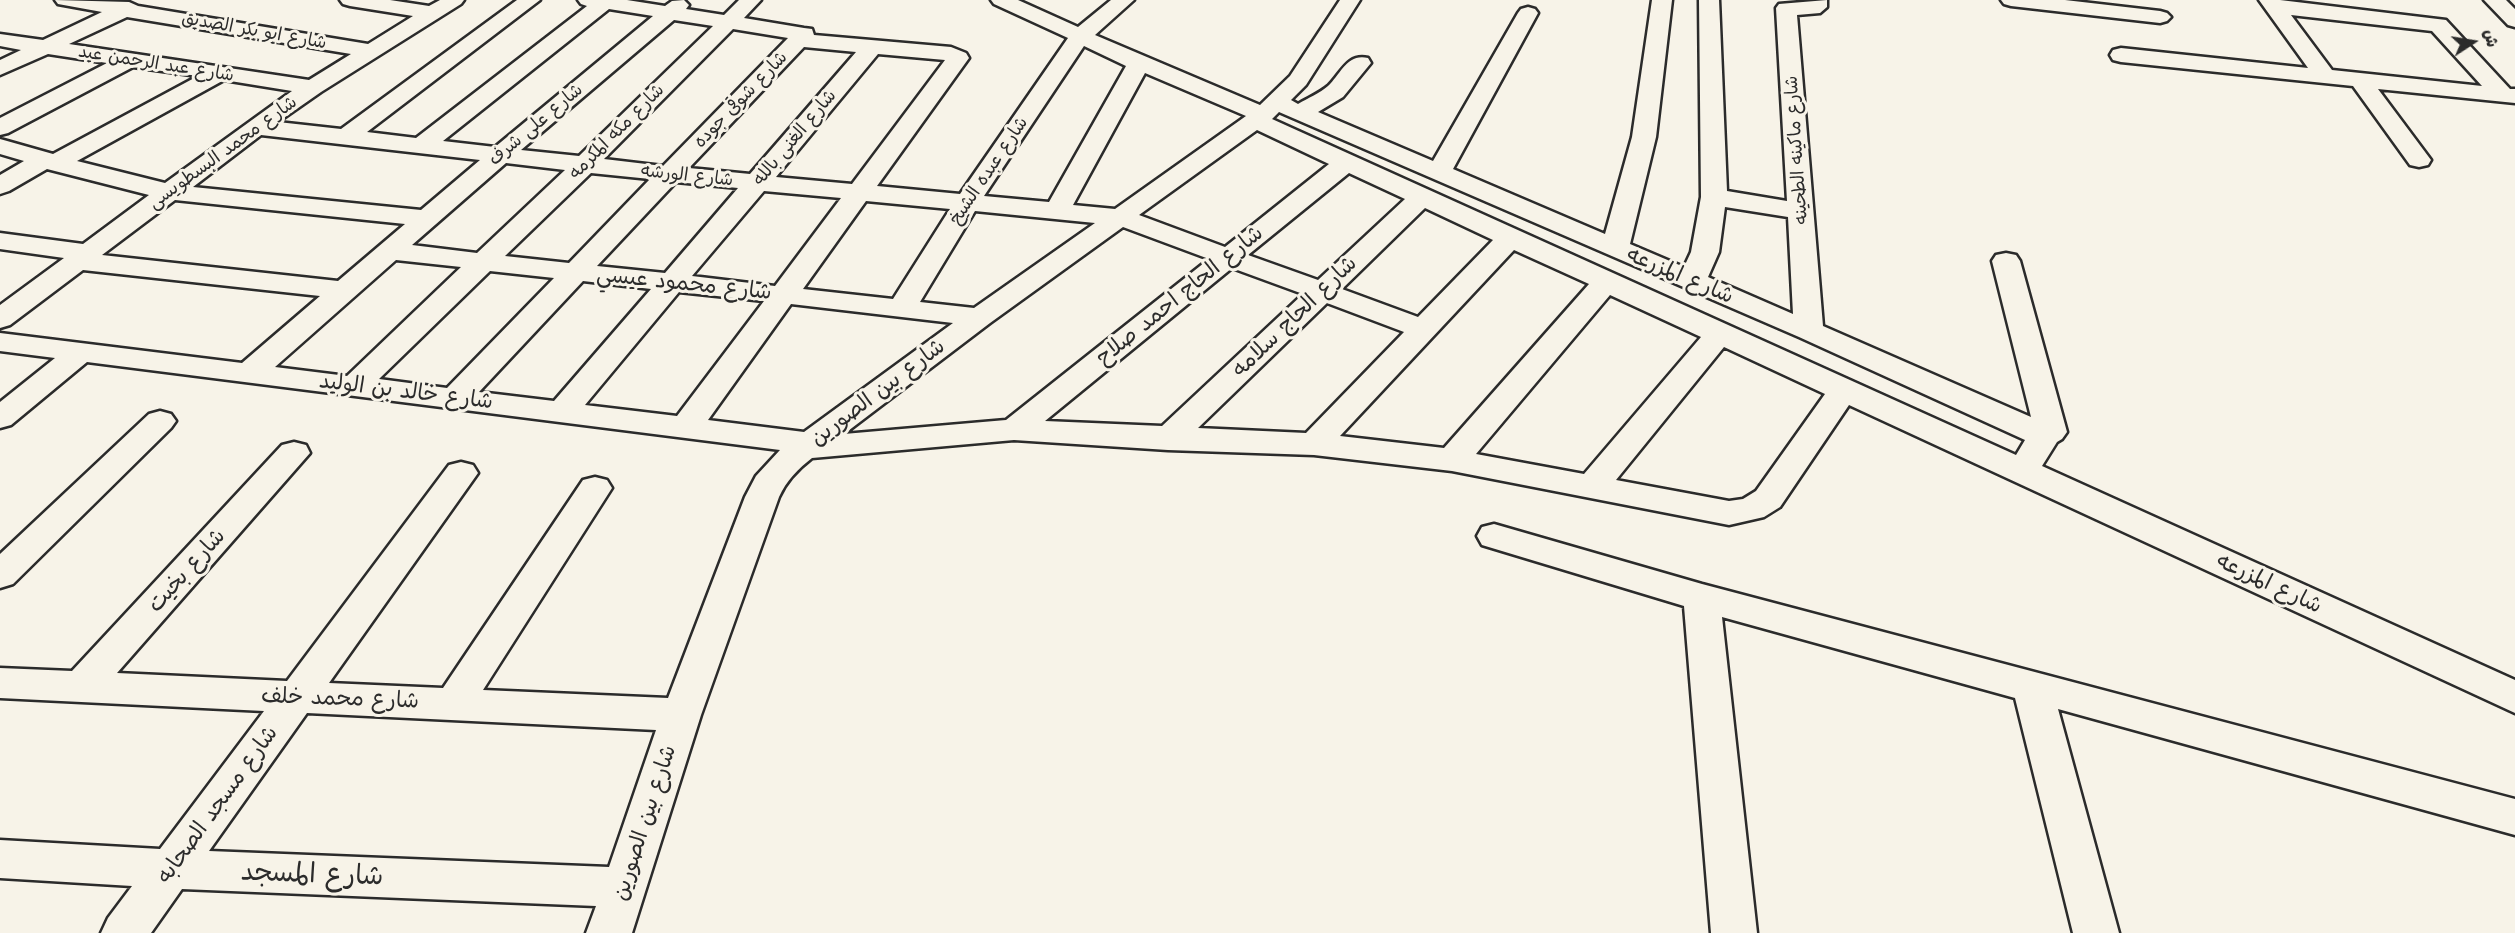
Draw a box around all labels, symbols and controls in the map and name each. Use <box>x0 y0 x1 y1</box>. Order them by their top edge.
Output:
street label: شارع ابو بكر الصديق <box>180 8 328 54</box>
north arrow <box>2443 12 2503 72</box>
text: ش <box>2479 27 2503 49</box>
street label: شارع عبد الرحمن عيد <box>77 41 235 87</box>
street label: شارع شوقى جوده <box>690 47 792 153</box>
street label: شارع ماكينه الطحينه <box>1781 75 1813 225</box>
street label: شارع على شرف <box>484 79 588 171</box>
street label: شارع مكه المكرمه <box>565 80 669 184</box>
street label: شارع الغنى بالله <box>749 86 841 190</box>
street label: شارع محمد البسطويسى <box>144 92 302 214</box>
street label: شارع عبده الشيخ <box>945 113 1033 229</box>
street label: شارع الورشه <box>640 160 734 192</box>
street label: شارع الحاج احمد صلاح <box>1091 220 1269 372</box>
street label: شارع المزرعه <box>1623 242 1737 310</box>
street label: شارع الحاج سلامه <box>1227 251 1363 383</box>
street label: شارع محمود عيسي <box>595 262 773 306</box>
street label: شارع بين الصورين <box>805 334 951 452</box>
street label: شارع خالد بن الوليد <box>318 368 494 416</box>
street label: شارع بخيت <box>143 524 231 618</box>
street label: شارع المزرعه <box>2212 548 2326 620</box>
street label: شارع محمد خلف <box>261 683 419 715</box>
street label: شارع مسجد الصحابه <box>152 721 284 889</box>
street label: شارع بين الصورين <box>607 742 683 904</box>
street label: شارع المسجد <box>240 856 384 894</box>

